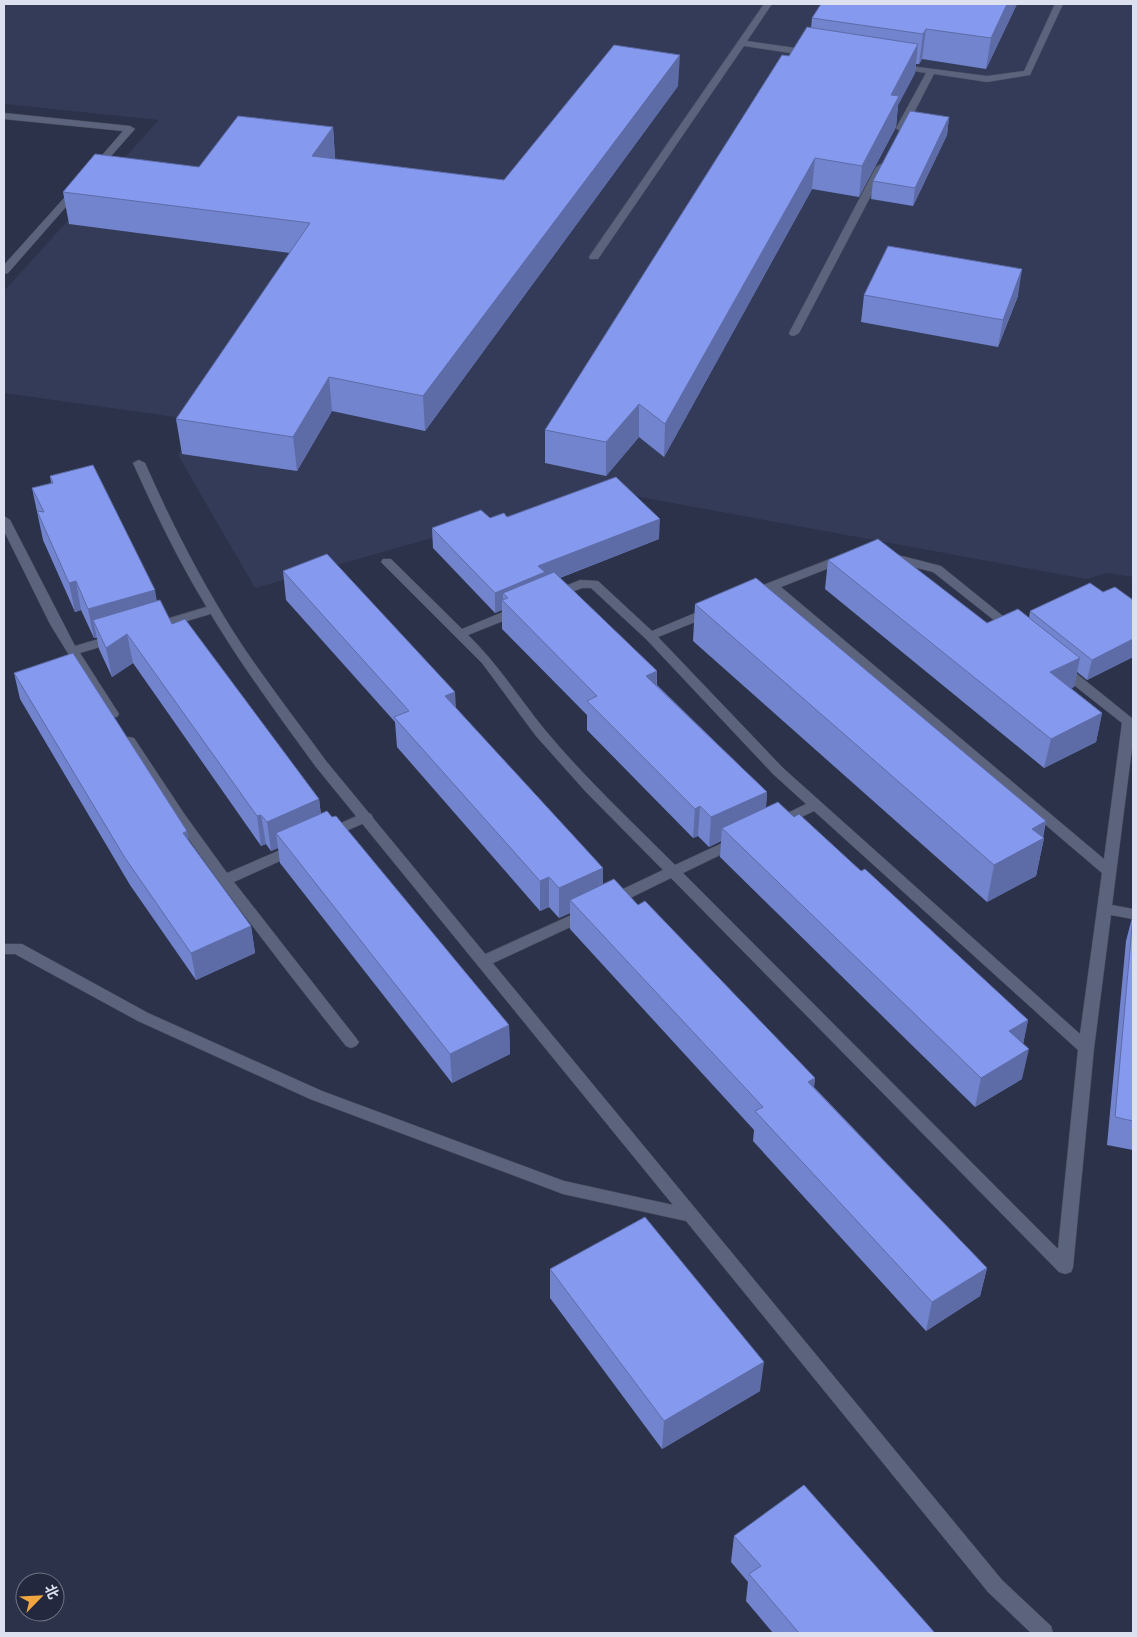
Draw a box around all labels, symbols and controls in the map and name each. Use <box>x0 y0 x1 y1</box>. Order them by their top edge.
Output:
north arrow <box>15 1572 65 1622</box>
text: 北 <box>41 1581 64 1602</box>

